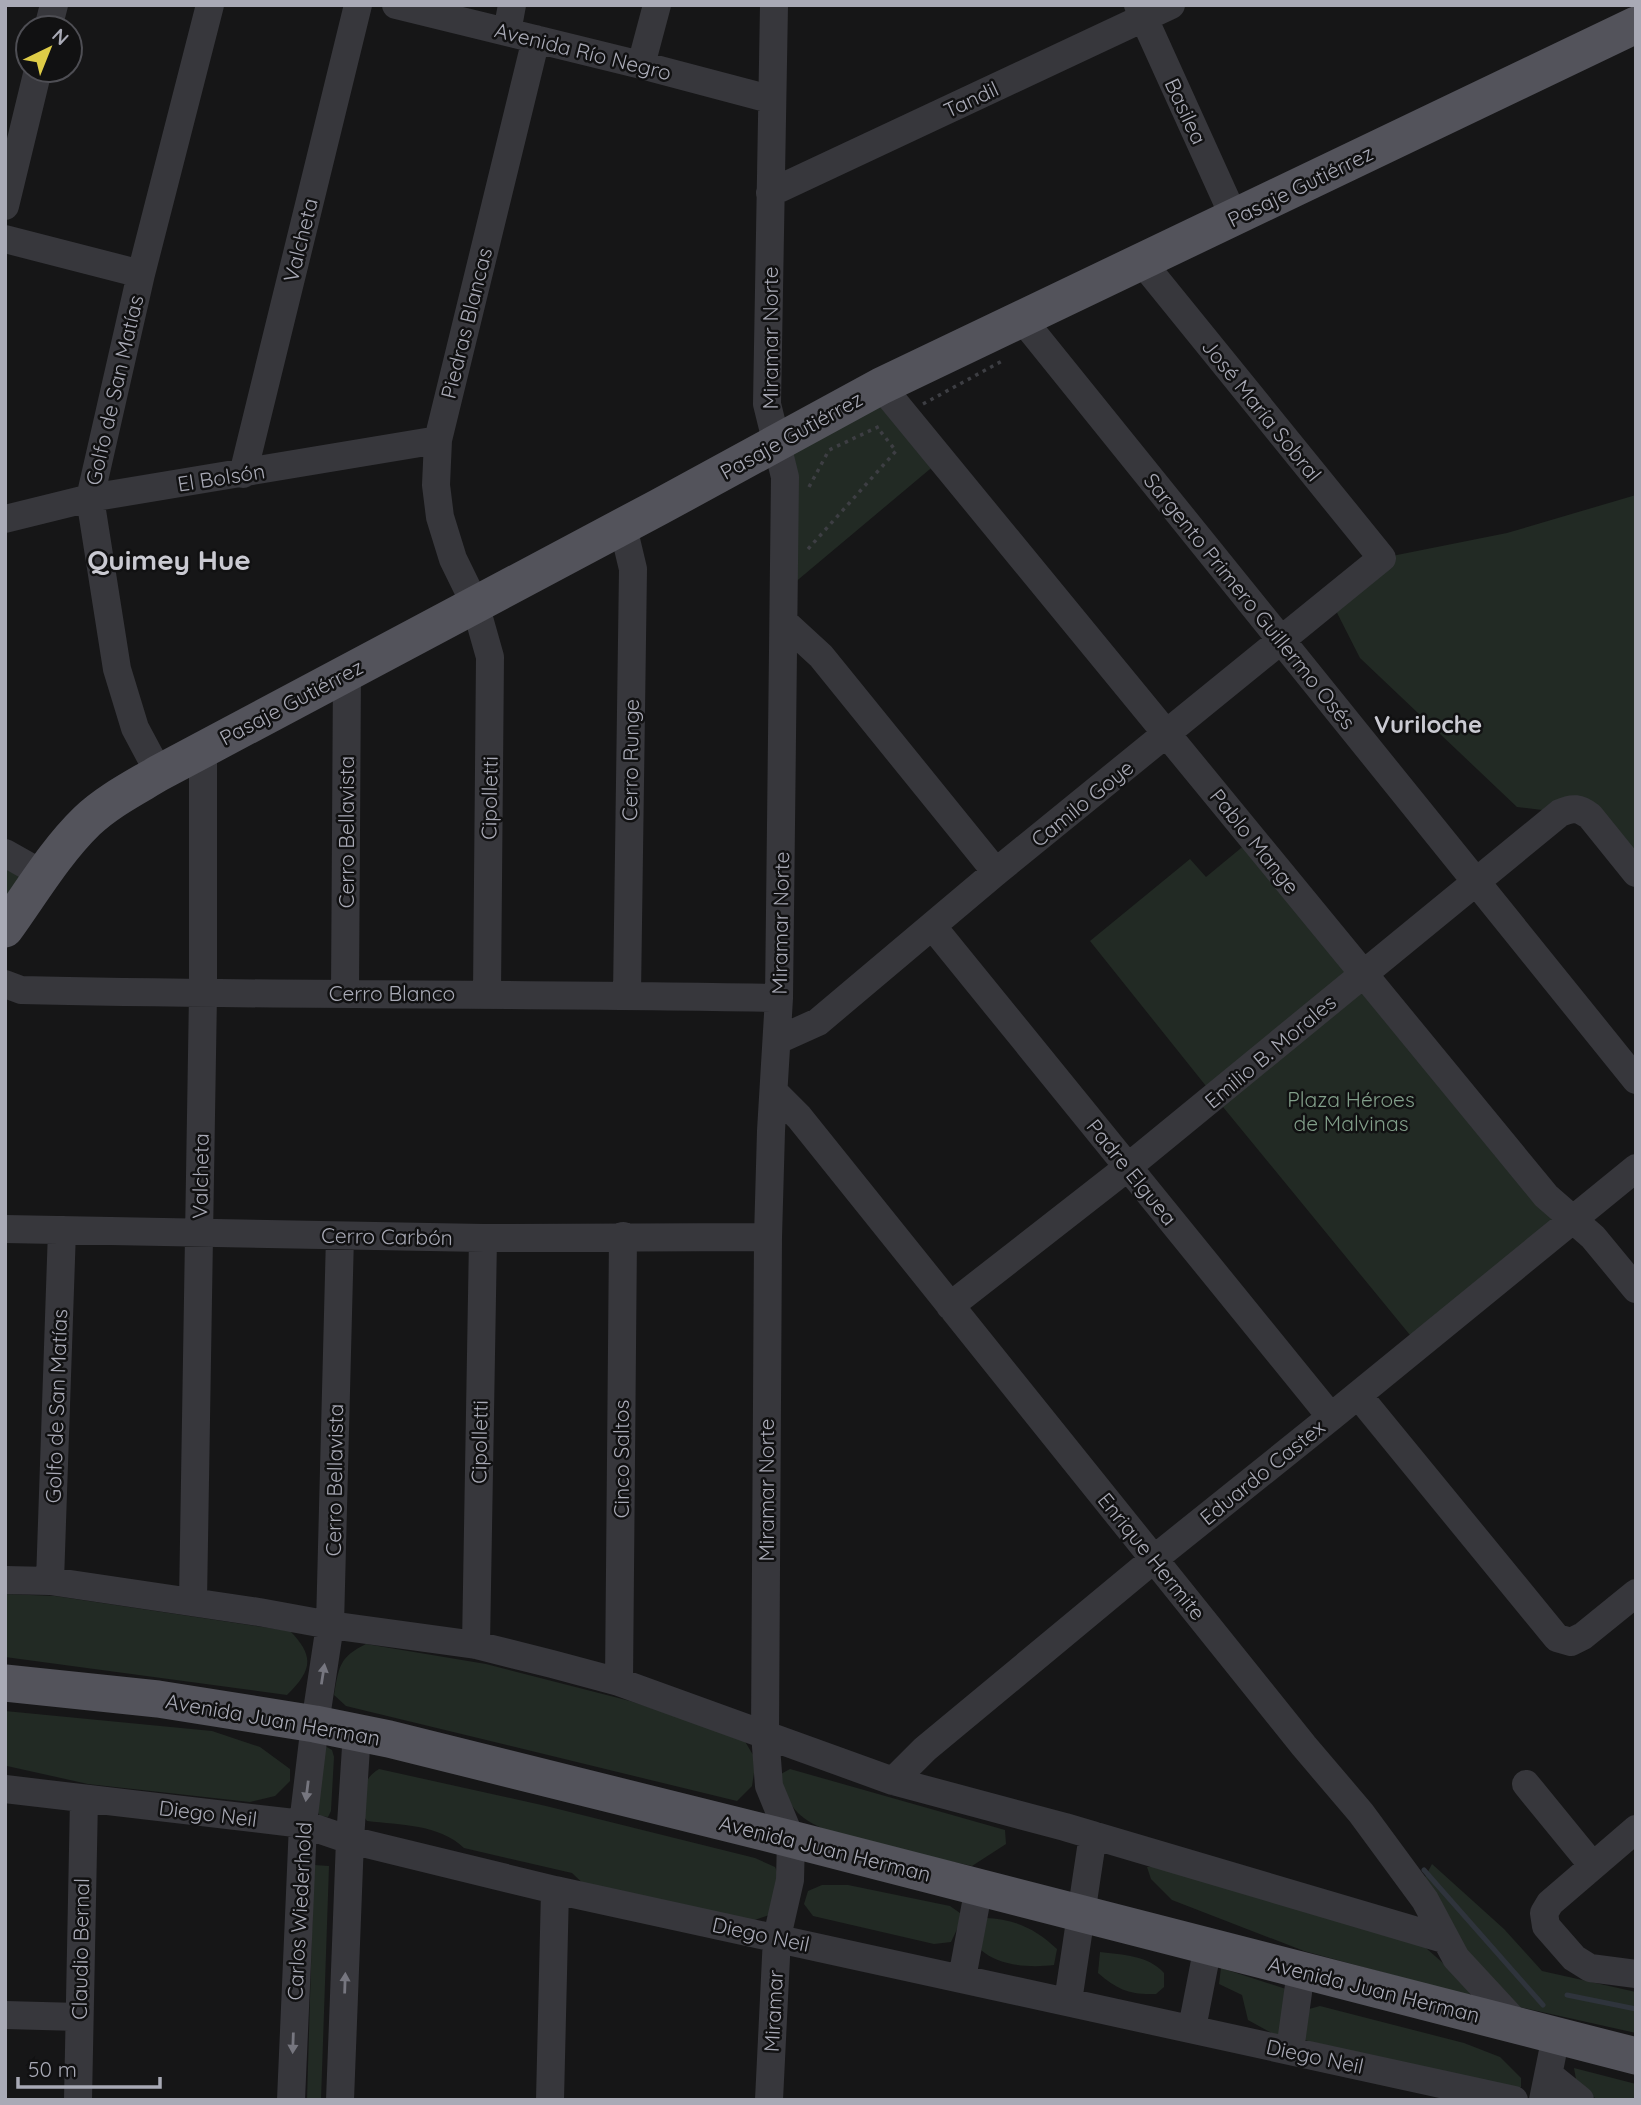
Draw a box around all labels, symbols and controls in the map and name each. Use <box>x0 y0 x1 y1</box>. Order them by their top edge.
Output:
north arrow <box>14 14 84 84</box>
street label: Avenida Río Negro <box>492 16 674 86</box>
text: N <box>47 23 74 50</box>
street label: Basilea <box>1159 74 1213 148</box>
street label: Tandil <box>939 75 1003 123</box>
street label: Pasaje Gutiérrez <box>1223 140 1377 232</box>
street label: Valcheta <box>277 195 323 285</box>
street label: Piedras Blancas <box>435 245 497 401</box>
street label: Miramar Norte <box>757 266 783 410</box>
street label: Golfo de San Matías <box>79 292 149 488</box>
street label: José María Sobral <box>1197 333 1327 487</box>
street label: Pasaje Gutiérrez <box>715 385 867 485</box>
street label: El Bolsón <box>175 457 267 497</box>
street label: Sargento Primero Guillermo Osés <box>1139 468 1361 734</box>
district label: Quimey Hue <box>87 542 251 577</box>
street label: Pasaje Gutiérrez <box>215 653 367 751</box>
street label: Cerro Runge <box>616 699 644 821</box>
district label: Vuriloche <box>1374 709 1482 739</box>
street label: Camilo Goye <box>1026 754 1138 852</box>
street label: Cerro Bellavista <box>333 756 359 908</box>
street label: Cipolletti <box>475 756 503 840</box>
street label: Pablo Mange <box>1205 783 1305 899</box>
street label: Miramar Norte <box>766 851 794 995</box>
street label: Cerro Blanco <box>329 980 455 1006</box>
street label: Emilio B. Morales <box>1199 989 1341 1113</box>
park label: Plaza Héroes de Malvinas <box>1287 1086 1415 1136</box>
street label: Padre Elguea <box>1081 1114 1183 1230</box>
street label: Valcheta <box>186 1133 214 1219</box>
street label: Cerro Carbón <box>321 1222 453 1250</box>
street label: Golfo de San Matías <box>40 1308 72 1504</box>
street label: Cipolletti <box>465 1400 493 1484</box>
street label: Cinco Saltos <box>608 1400 634 1518</box>
street label: Cerro Bellavista <box>320 1403 348 1557</box>
street label: Eduardo Castex <box>1194 1414 1330 1530</box>
street label: Miramar Norte <box>753 1418 779 1562</box>
street label: Enrique Hermite <box>1093 1487 1211 1625</box>
one-way arrow <box>318 1663 329 1685</box>
street label: Avenida Juan Herman <box>164 1687 382 1751</box>
one-way arrow <box>301 1780 312 1802</box>
street label: Diego Neil <box>157 1794 259 1832</box>
street label: Avenida Juan Herman <box>716 1809 934 1887</box>
street label: Carlos Wiederhold <box>281 1821 317 2001</box>
street label: Claudio Bernal <box>66 1878 94 2020</box>
street label: Diego Neil <box>710 1911 812 1957</box>
street label: Avenida Juan Herman <box>1265 1950 1483 2028</box>
street label: Miramar <box>758 1969 788 2053</box>
one-way arrow <box>339 1971 350 1993</box>
one-way arrow <box>287 2032 298 2054</box>
street label: Diego Neil <box>1264 2033 1366 2079</box>
scale bar <box>18 2046 159 2090</box>
text: 50 m <box>28 2056 77 2082</box>

